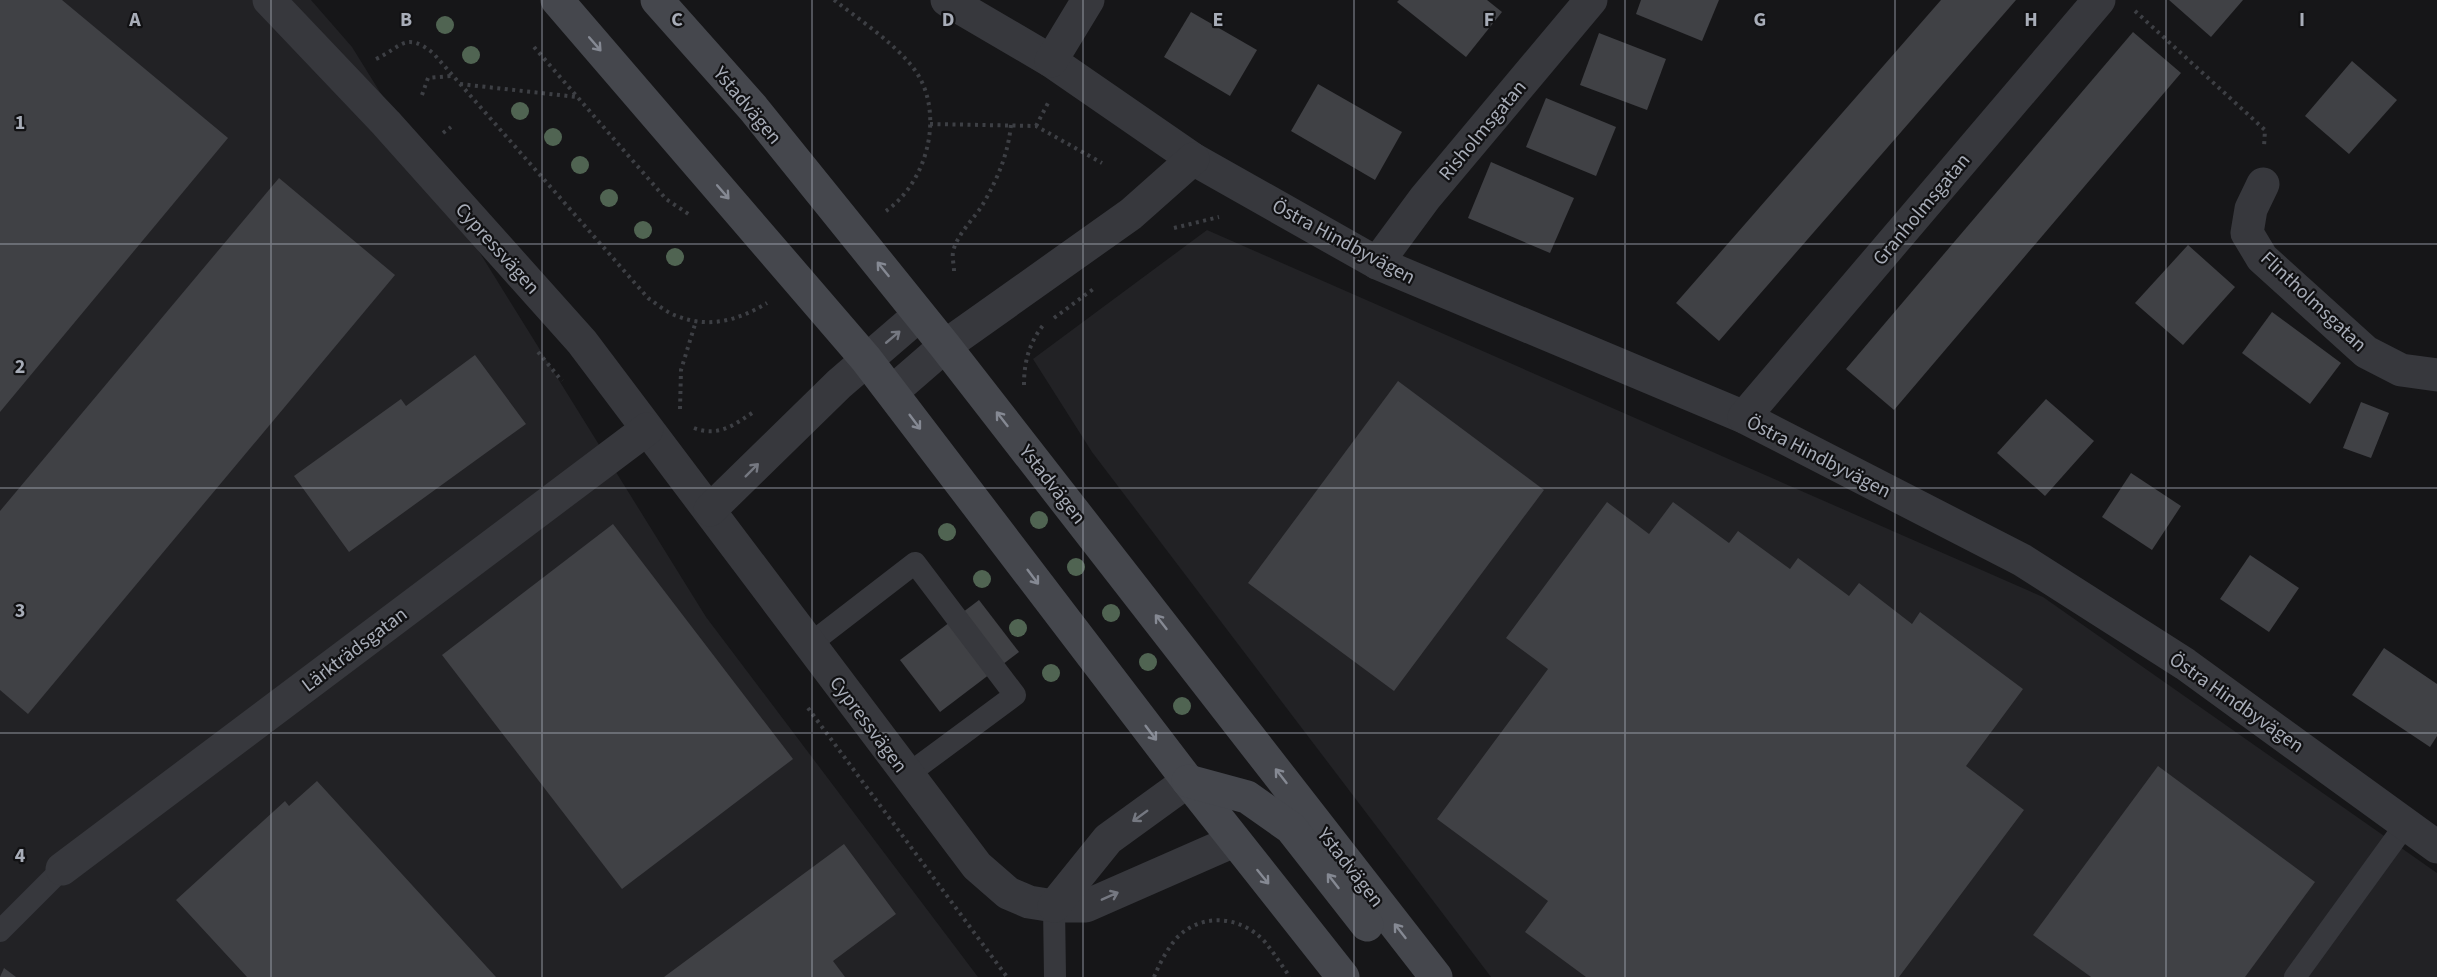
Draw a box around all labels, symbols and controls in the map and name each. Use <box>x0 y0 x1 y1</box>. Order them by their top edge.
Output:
text: A <box>128 6 141 34</box>
text: B <box>400 6 412 34</box>
text: C <box>671 6 683 34</box>
text: D <box>942 6 954 34</box>
text: E <box>1213 6 1223 34</box>
text: F <box>1484 6 1494 34</box>
text: G <box>1754 6 1766 34</box>
text: H <box>2024 6 2038 34</box>
text: I <box>2299 6 2305 34</box>
one-way arrow <box>589 36 602 52</box>
street label: Ystadvägen <box>706 60 788 151</box>
street label: Risholmsgatan <box>1432 74 1533 187</box>
text: 1 <box>15 109 25 137</box>
street label: Granholmsgatan <box>1867 148 1977 272</box>
one-way arrow <box>716 184 729 200</box>
street label: Östra Hindbyvägen <box>1267 192 1420 291</box>
street label: Cypressvägen <box>448 197 546 301</box>
street label: Flintholmsgatan <box>2254 245 2373 358</box>
one-way arrow <box>876 261 889 277</box>
one-way arrow <box>885 330 900 344</box>
text: 2 <box>15 353 25 381</box>
street label: Östra Hindbyvägen <box>1742 408 1896 505</box>
one-way arrow <box>996 411 1009 427</box>
one-way arrow <box>908 414 921 430</box>
street label: Ystadvägen <box>1012 438 1092 530</box>
one-way arrow <box>745 462 760 477</box>
one-way arrow <box>1026 569 1039 585</box>
text: 3 <box>15 597 25 625</box>
street label: Lärkträdsgatan <box>296 601 413 699</box>
one-way arrow <box>1155 615 1168 631</box>
street label: Östra Hindbyvägen <box>2163 646 2309 760</box>
street label: Cypressvägen <box>823 670 914 779</box>
one-way arrow <box>1144 724 1157 740</box>
one-way arrow <box>1275 768 1288 784</box>
one-way arrow <box>1133 810 1149 822</box>
street label: Ystadvägen <box>1310 821 1390 913</box>
text: 4 <box>15 842 26 870</box>
one-way arrow <box>1257 868 1270 884</box>
one-way arrow <box>1326 873 1339 889</box>
one-way arrow <box>1101 889 1119 900</box>
one-way arrow <box>1394 923 1406 939</box>

